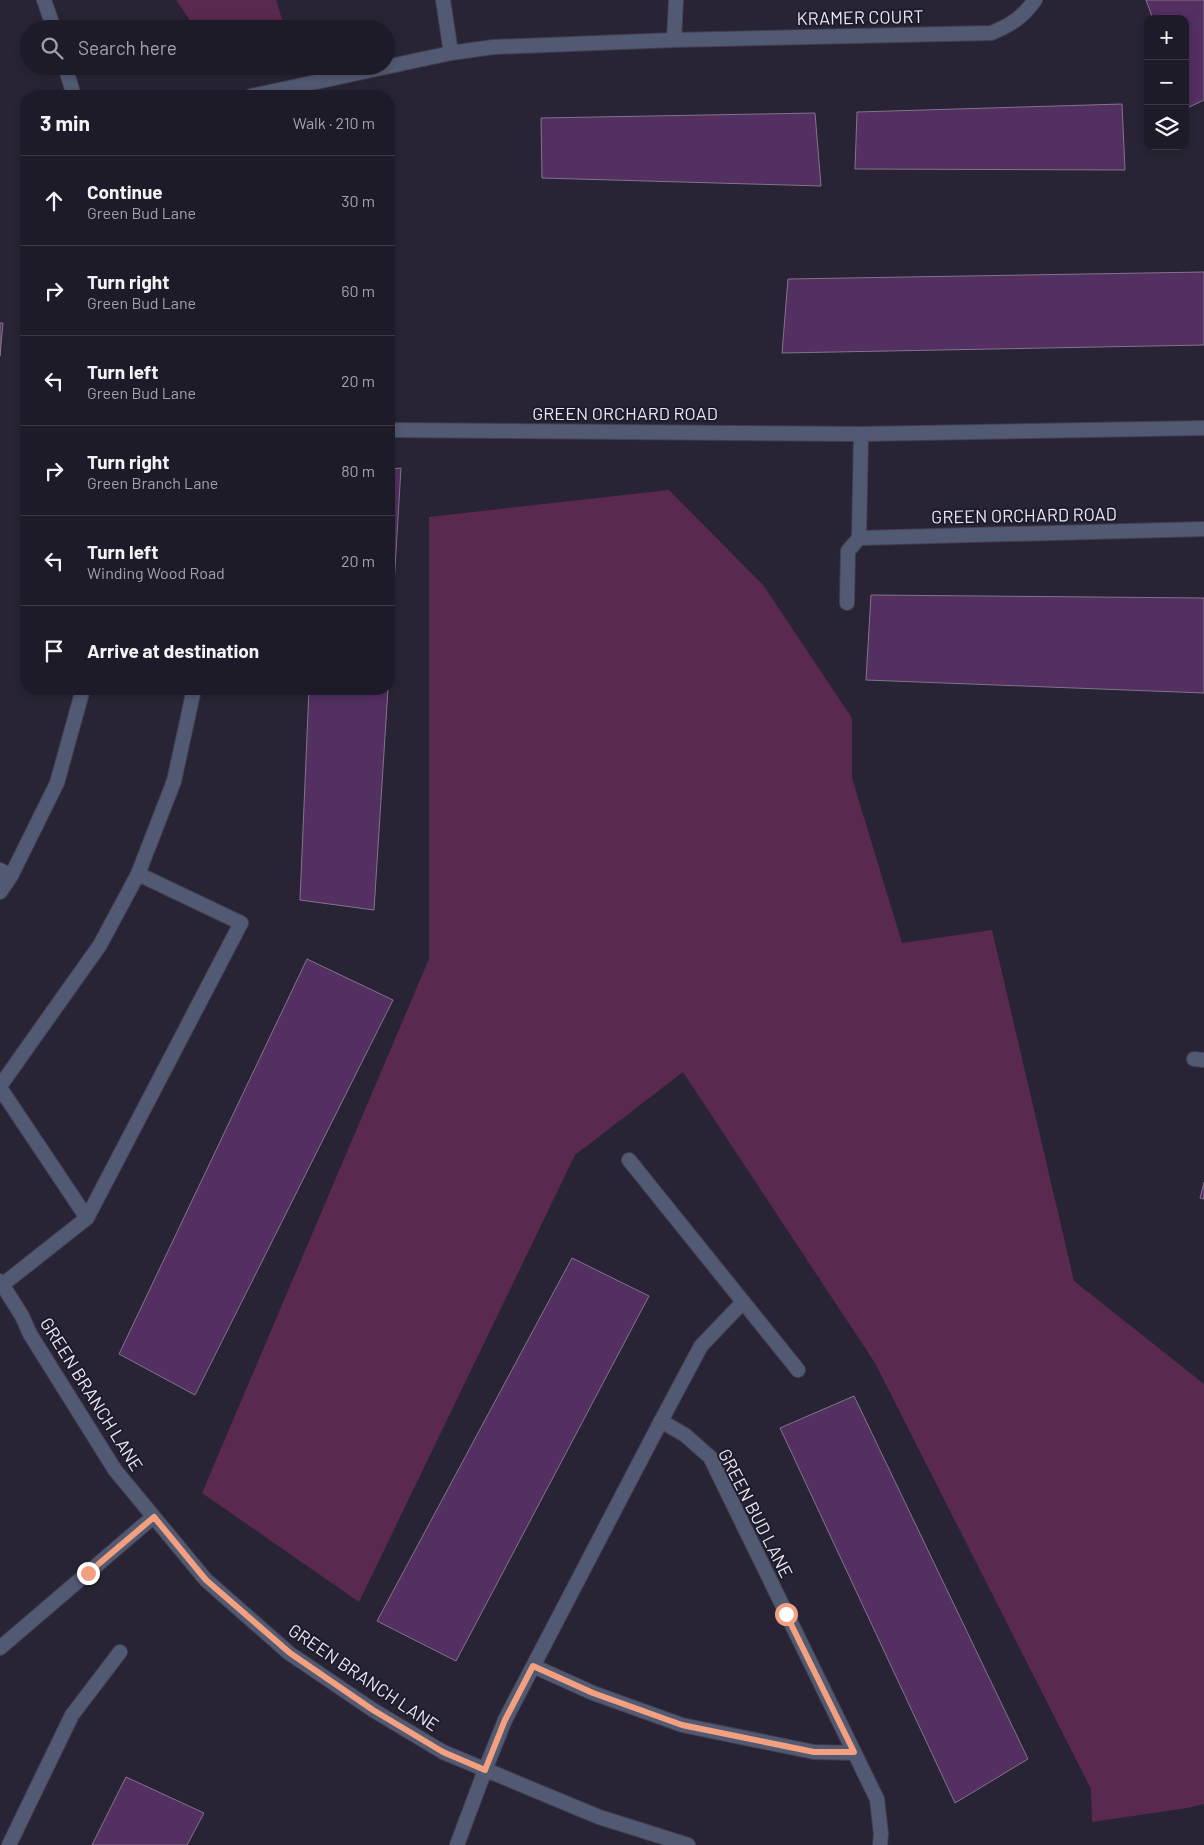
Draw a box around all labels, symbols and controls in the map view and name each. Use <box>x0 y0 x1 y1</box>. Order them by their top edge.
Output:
street label: KRAMER COURT <box>796 5 924 29</box>
map controls <box>1144 15 1189 150</box>
button: + <box>1144 15 1189 60</box>
search box <box>20 20 395 75</box>
icon: search <box>38 34 66 62</box>
text: Search here <box>78 36 177 59</box>
button: − <box>1144 60 1189 105</box>
button: layers <box>1144 105 1189 150</box>
text: 3 min <box>40 110 90 135</box>
text: Walk · 210 m <box>293 113 375 132</box>
text: Continue <box>87 180 163 203</box>
icon: ahead <box>40 187 68 215</box>
text: 30 m <box>341 191 375 210</box>
text: Green Bud Lane <box>87 203 196 222</box>
text: Turn right <box>87 270 169 293</box>
icon: right <box>40 277 68 305</box>
text: 60 m <box>341 281 375 300</box>
text: Green Bud Lane <box>87 293 196 312</box>
text: Turn left <box>87 360 158 383</box>
icon: left <box>40 367 68 395</box>
text: 20 m <box>341 371 375 390</box>
text: Green Bud Lane <box>87 383 196 402</box>
street label: GREEN ORCHARD ROAD <box>532 402 718 424</box>
text: Turn right <box>87 450 169 473</box>
icon: right <box>40 457 68 485</box>
text: 80 m <box>341 461 375 480</box>
text: Green Branch Lane <box>87 473 218 492</box>
street label: GREEN ORCHARD ROAD <box>931 502 1117 528</box>
text: Turn left <box>87 540 158 563</box>
icon: left <box>40 547 68 575</box>
text: 20 m <box>341 551 375 570</box>
text: Winding Wood Road <box>87 563 225 582</box>
icon: arrive <box>40 637 68 665</box>
text: Arrive at destination <box>87 639 259 662</box>
street label: GREEN BRANCH LANE <box>36 1313 148 1475</box>
street label: GREEN BUD LANE <box>714 1445 798 1581</box>
route end <box>77 1562 100 1585</box>
route start <box>775 1603 798 1626</box>
street label: GREEN BRANCH LANE <box>285 1618 443 1736</box>

